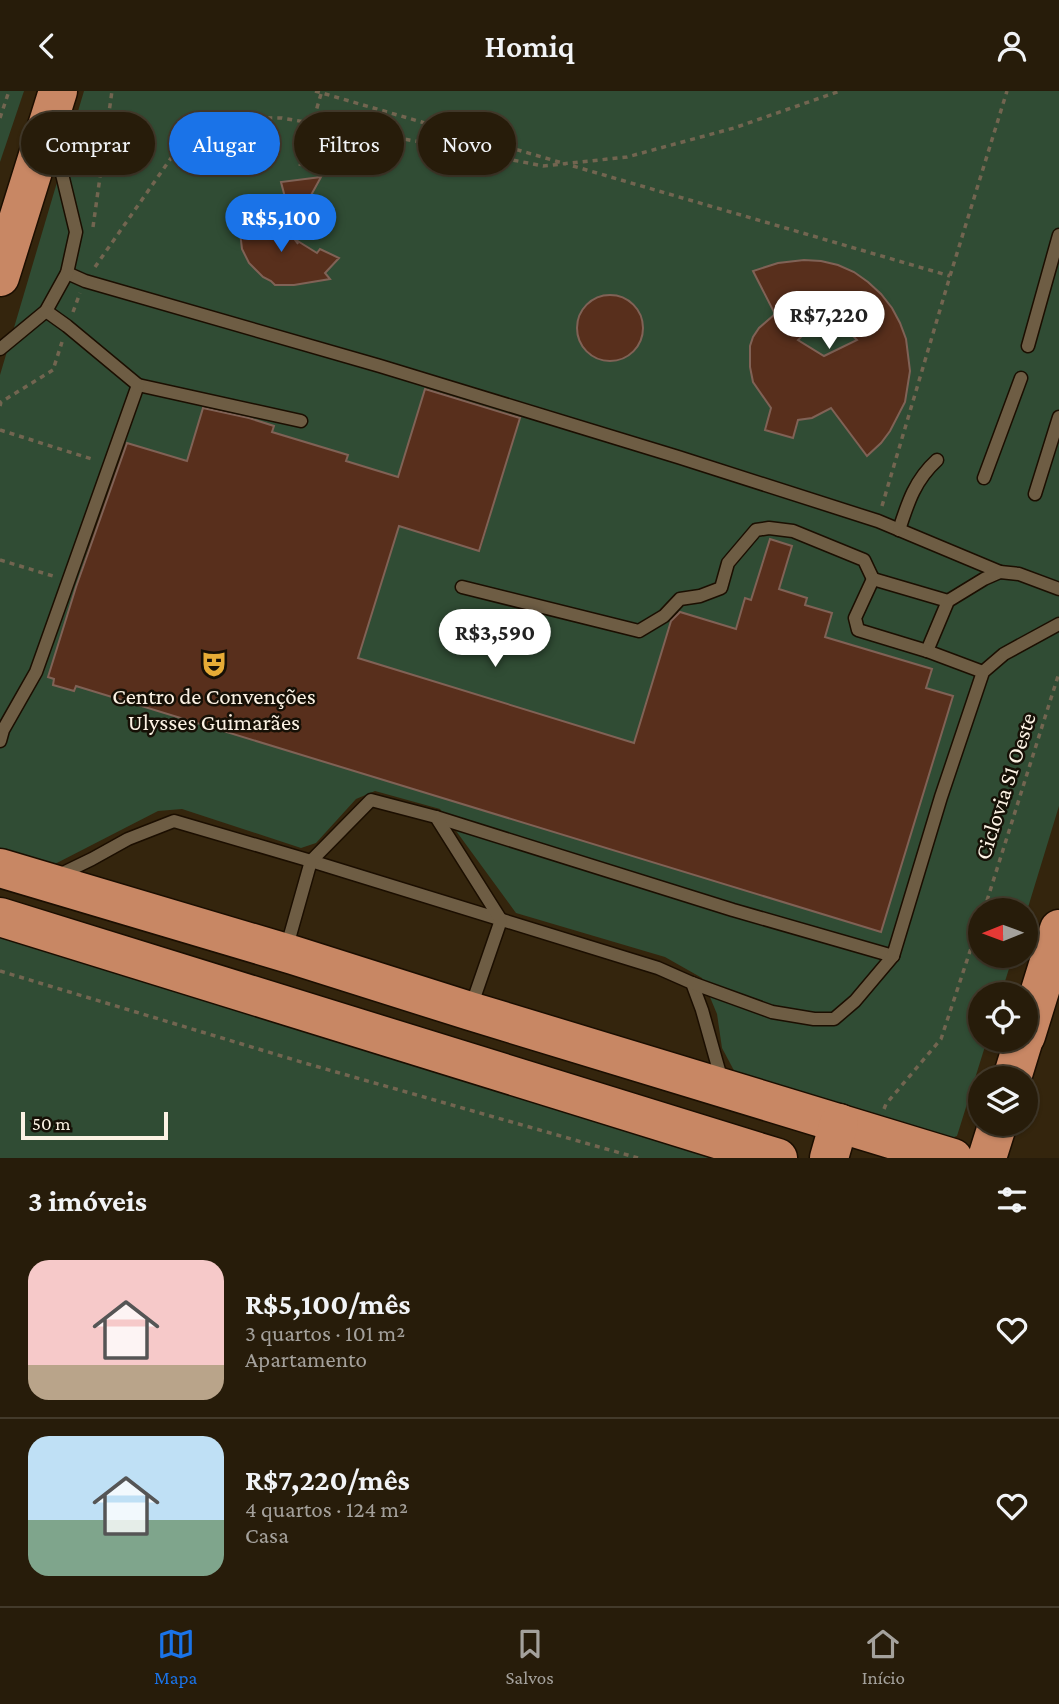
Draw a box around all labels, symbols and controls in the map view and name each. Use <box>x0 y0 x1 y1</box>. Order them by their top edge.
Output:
icon: back <box>28 27 66 65</box>
icon: person <box>993 27 1031 65</box>
text: Homiq <box>484 28 575 64</box>
chip: Comprar <box>21 112 155 175</box>
chip: Alugar <box>169 112 280 175</box>
chip: Filtros <box>294 112 404 175</box>
chip: Novo <box>418 112 516 175</box>
pin: R$5,100 <box>216 195 346 254</box>
text: R$5,100 <box>241 204 321 230</box>
pin: R$7,220 <box>764 292 894 351</box>
text: R$7,220 <box>790 301 868 327</box>
pin: R$3,590 <box>430 609 560 669</box>
text: R$3,590 <box>455 619 535 645</box>
theatre icon: Centro de Convenções Ulysses Guimarães <box>199 649 229 679</box>
place label: Centro de Convenções Ulysses Guimarães <box>112 683 316 735</box>
street label: Ciclovia S1 Oeste <box>969 709 1041 863</box>
north arrow <box>968 898 1038 968</box>
map controls <box>968 898 1038 1136</box>
button: locate <box>968 982 1038 1052</box>
button: layers <box>968 1066 1038 1136</box>
scale bar <box>21 1109 168 1141</box>
text: 50 m <box>32 1113 71 1134</box>
icon: filters <box>993 1181 1031 1219</box>
text: 3 imóveis <box>28 1184 147 1217</box>
text: R$5,100/mês <box>245 1287 411 1320</box>
icon: home <box>84 1288 168 1372</box>
icon: heart <box>993 1311 1031 1349</box>
text: 3 quartos · 101 m² <box>245 1320 405 1346</box>
text: Apartamento <box>245 1346 367 1372</box>
text: R$7,220/mês <box>245 1463 410 1496</box>
icon: home <box>84 1464 168 1548</box>
icon: heart <box>993 1487 1031 1525</box>
text: 4 quartos · 124 m² <box>245 1496 408 1522</box>
text: Casa <box>245 1522 289 1548</box>
tab: Mapa <box>154 1625 197 1688</box>
tab: Salvos <box>505 1625 554 1688</box>
tab: Início <box>862 1625 905 1688</box>

